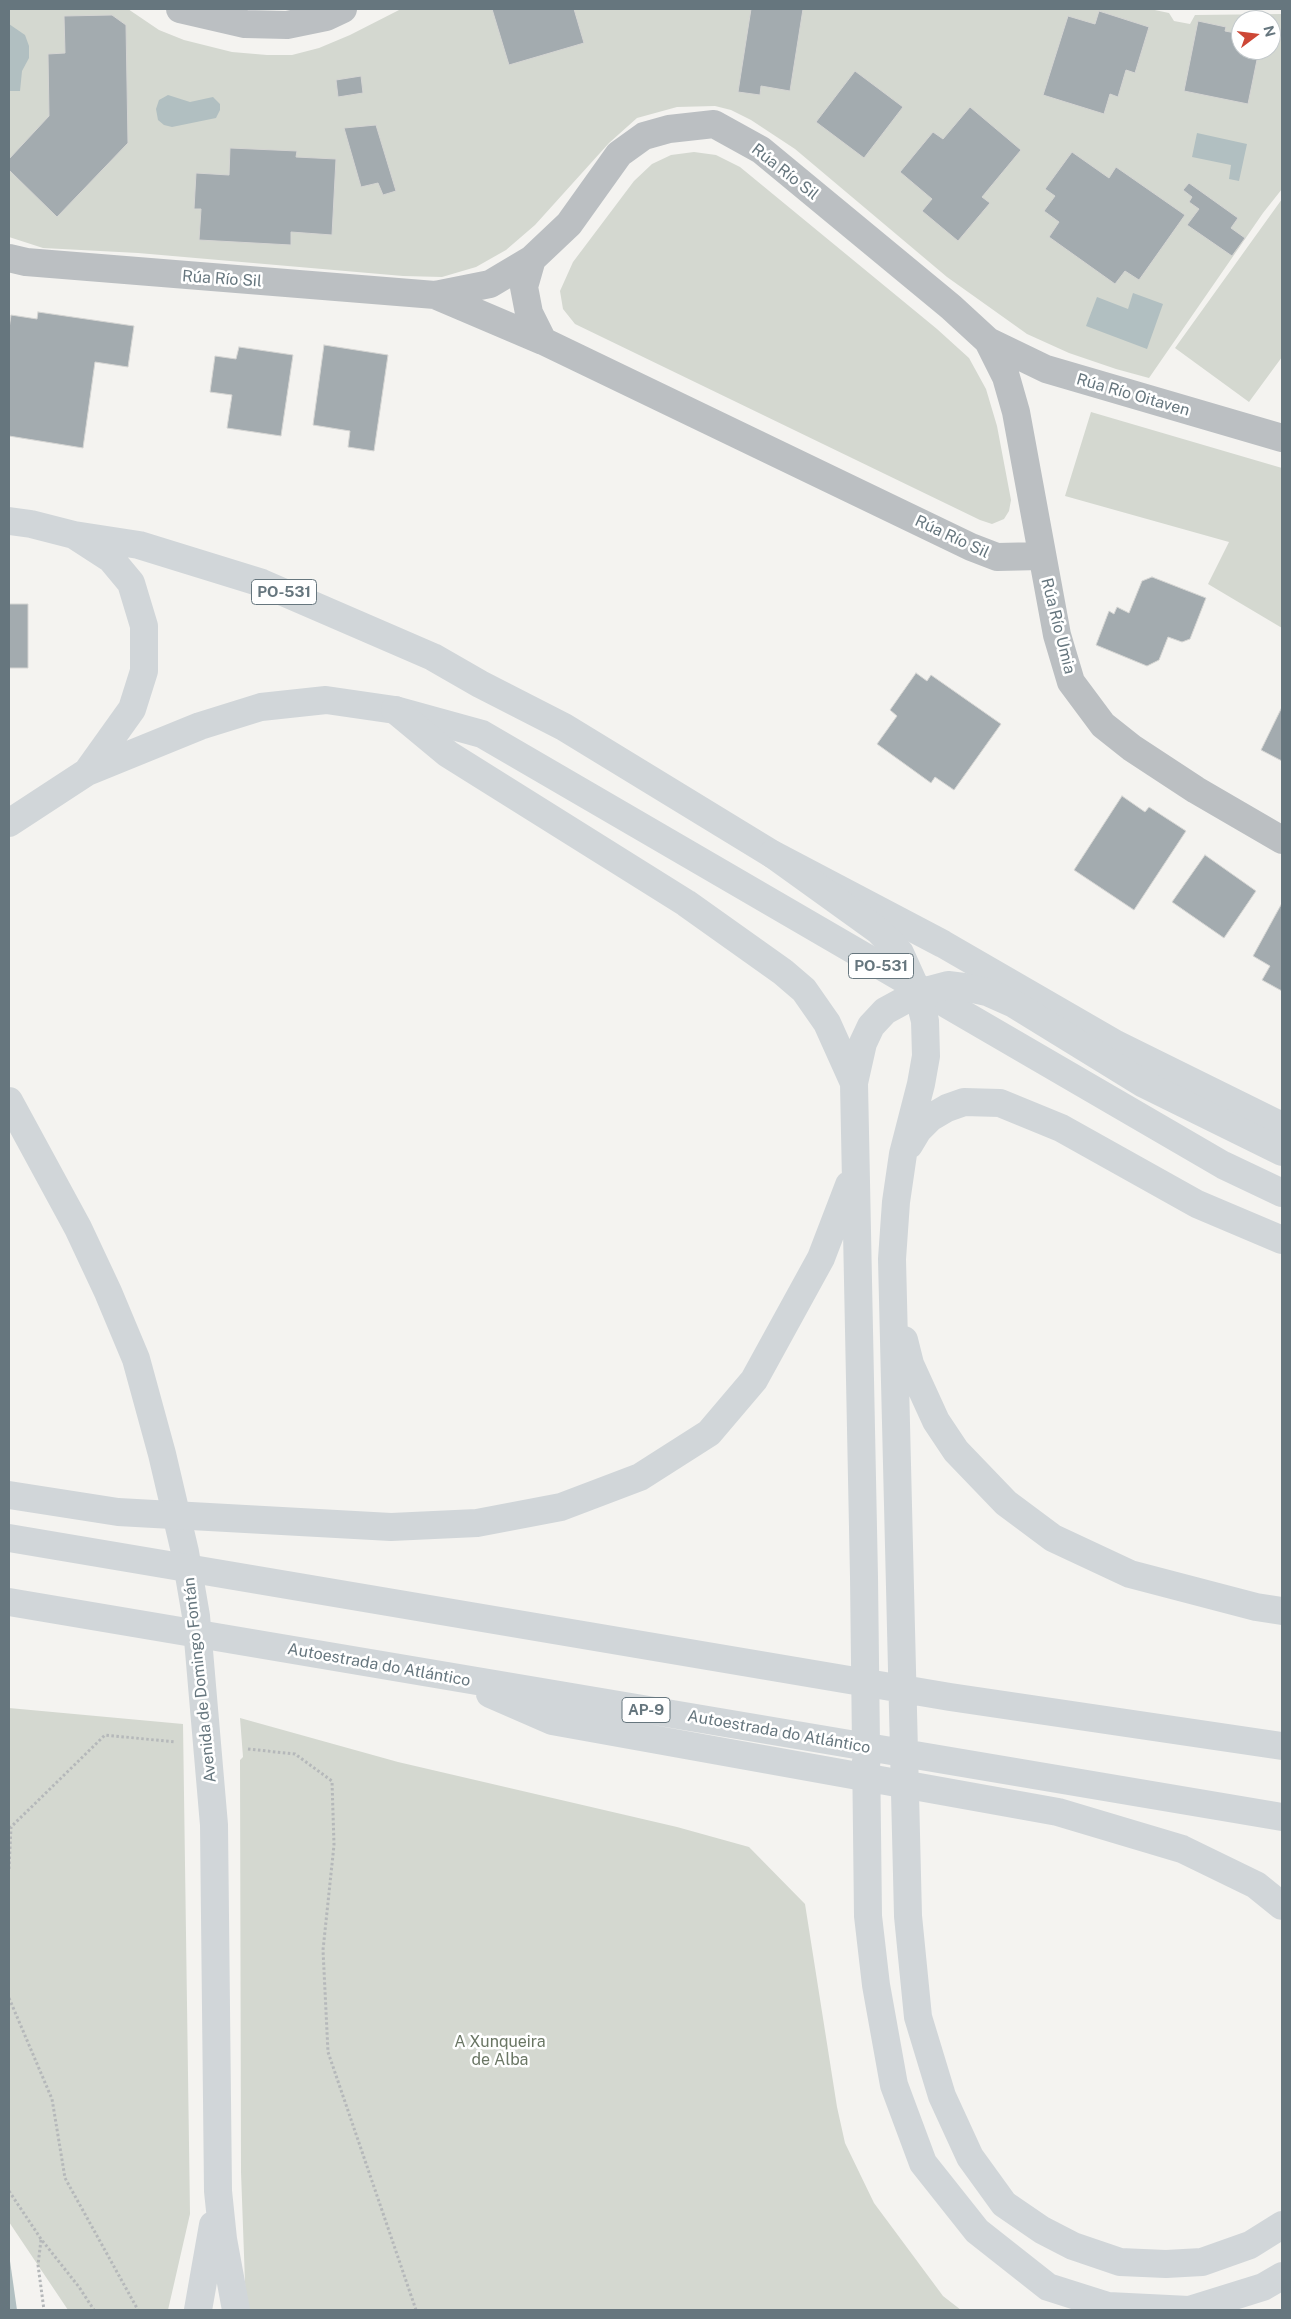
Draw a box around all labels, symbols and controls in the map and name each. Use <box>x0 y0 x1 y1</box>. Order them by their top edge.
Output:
north arrow <box>1231 10 1281 60</box>
text: N <box>1260 24 1279 39</box>
street label: Rúa Río Sil <box>748 140 822 204</box>
street label: Rúa Río Sil <box>181 267 263 291</box>
street label: Rúa Río Oitaven <box>1074 370 1192 420</box>
street label: Rúa Río Sil <box>912 511 992 563</box>
street label: Rúa Río Umia <box>1037 576 1079 676</box>
road number: PO-531 <box>252 580 316 604</box>
road number: PO-531 <box>848 954 914 978</box>
street label: Avenida de Domingo Fontán <box>180 1576 220 1784</box>
street label: Autoestrada do Atlántico <box>286 1639 472 1691</box>
road number: AP-9 <box>622 1698 670 1722</box>
street label: Autoestrada do Atlántico <box>686 1706 872 1758</box>
park label: A Xunqueira de Alba <box>454 2032 546 2070</box>

